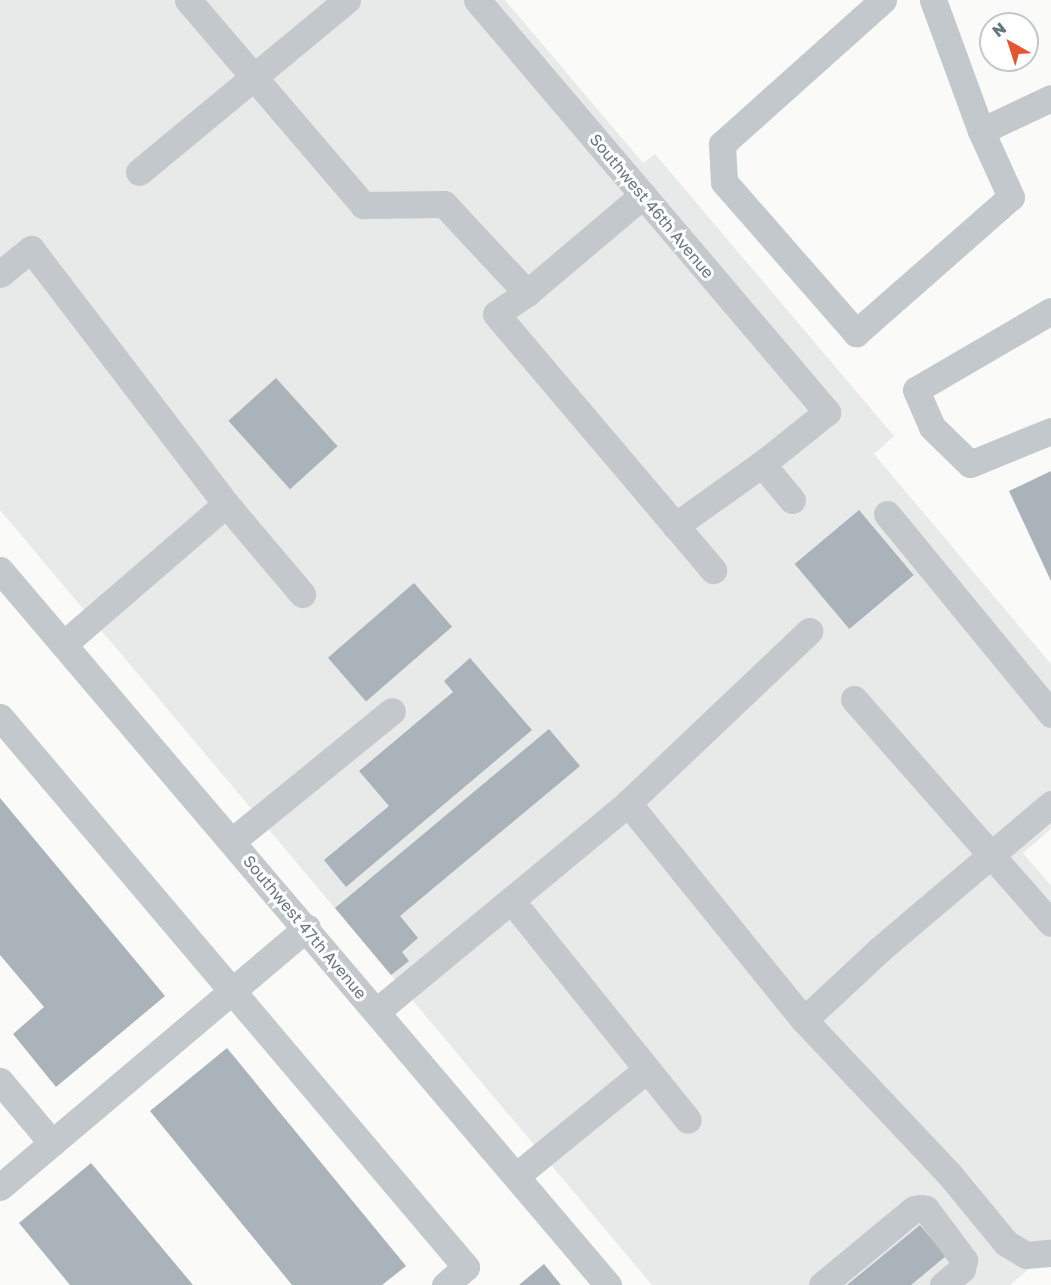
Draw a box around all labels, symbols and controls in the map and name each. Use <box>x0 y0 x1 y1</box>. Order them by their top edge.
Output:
north arrow <box>979 12 1039 72</box>
text: N <box>988 18 1010 41</box>
street label: Southwest 46th Avenue <box>586 130 718 282</box>
street label: Southwest 47th Avenue <box>239 851 371 1003</box>

